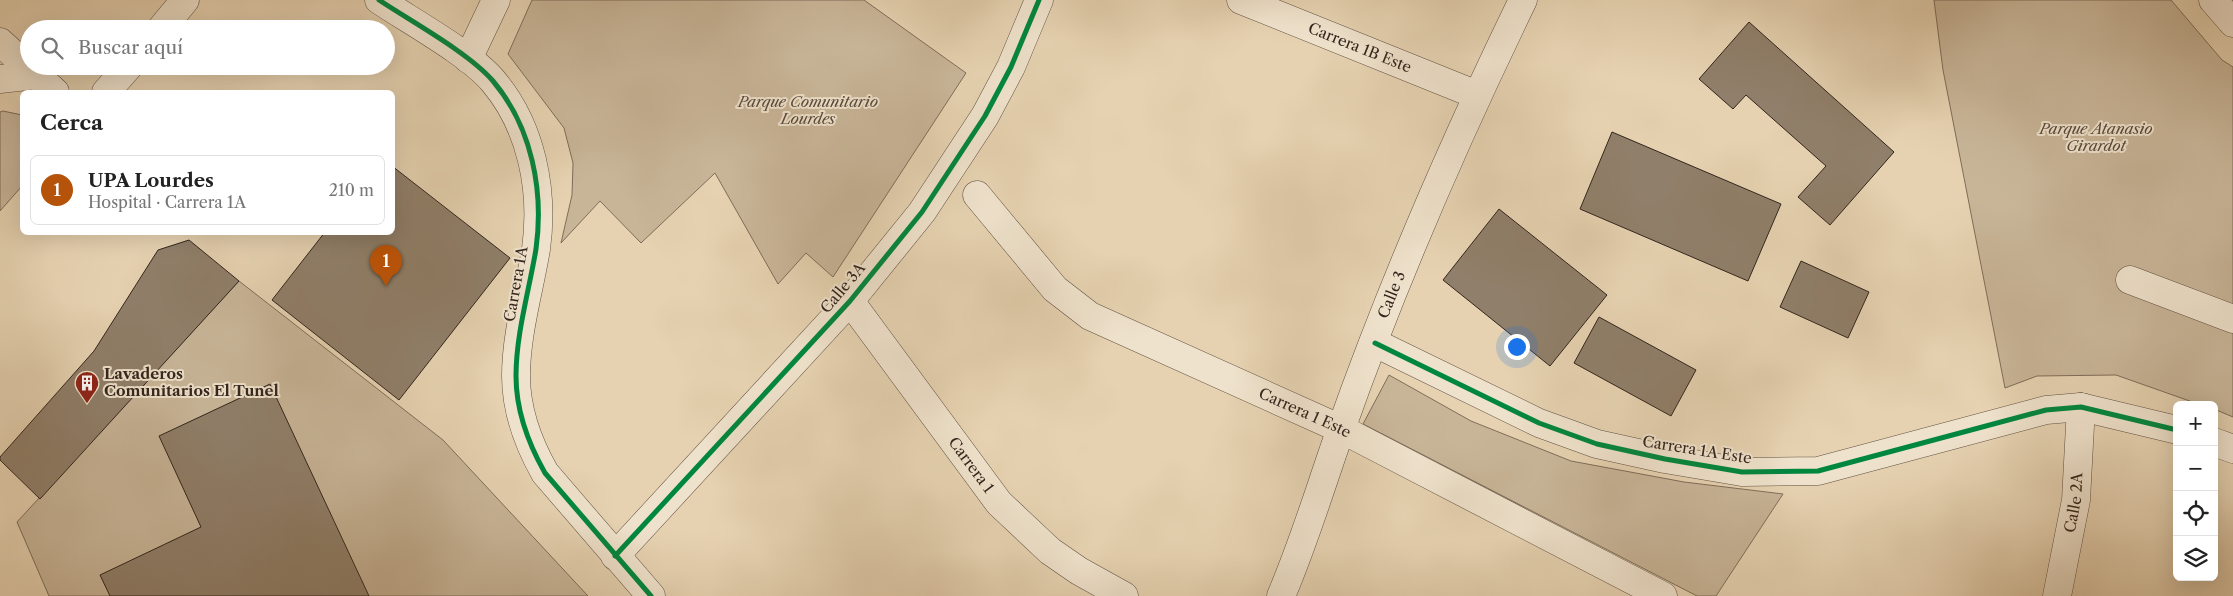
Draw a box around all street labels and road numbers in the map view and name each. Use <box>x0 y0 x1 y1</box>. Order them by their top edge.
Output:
street label: Carrera 1B Este <box>1306 18 1414 77</box>
street label: Carrera 1A <box>500 244 532 323</box>
street label: Calle 3A <box>816 258 870 317</box>
street label: Calle 3 <box>1373 268 1409 321</box>
street label: Carrera 1 Este <box>1256 383 1354 442</box>
street label: Carrera 1A Este <box>1641 431 1753 468</box>
street label: Carrera 1 <box>945 433 999 497</box>
street label: Calle 2A <box>2060 471 2087 534</box>

